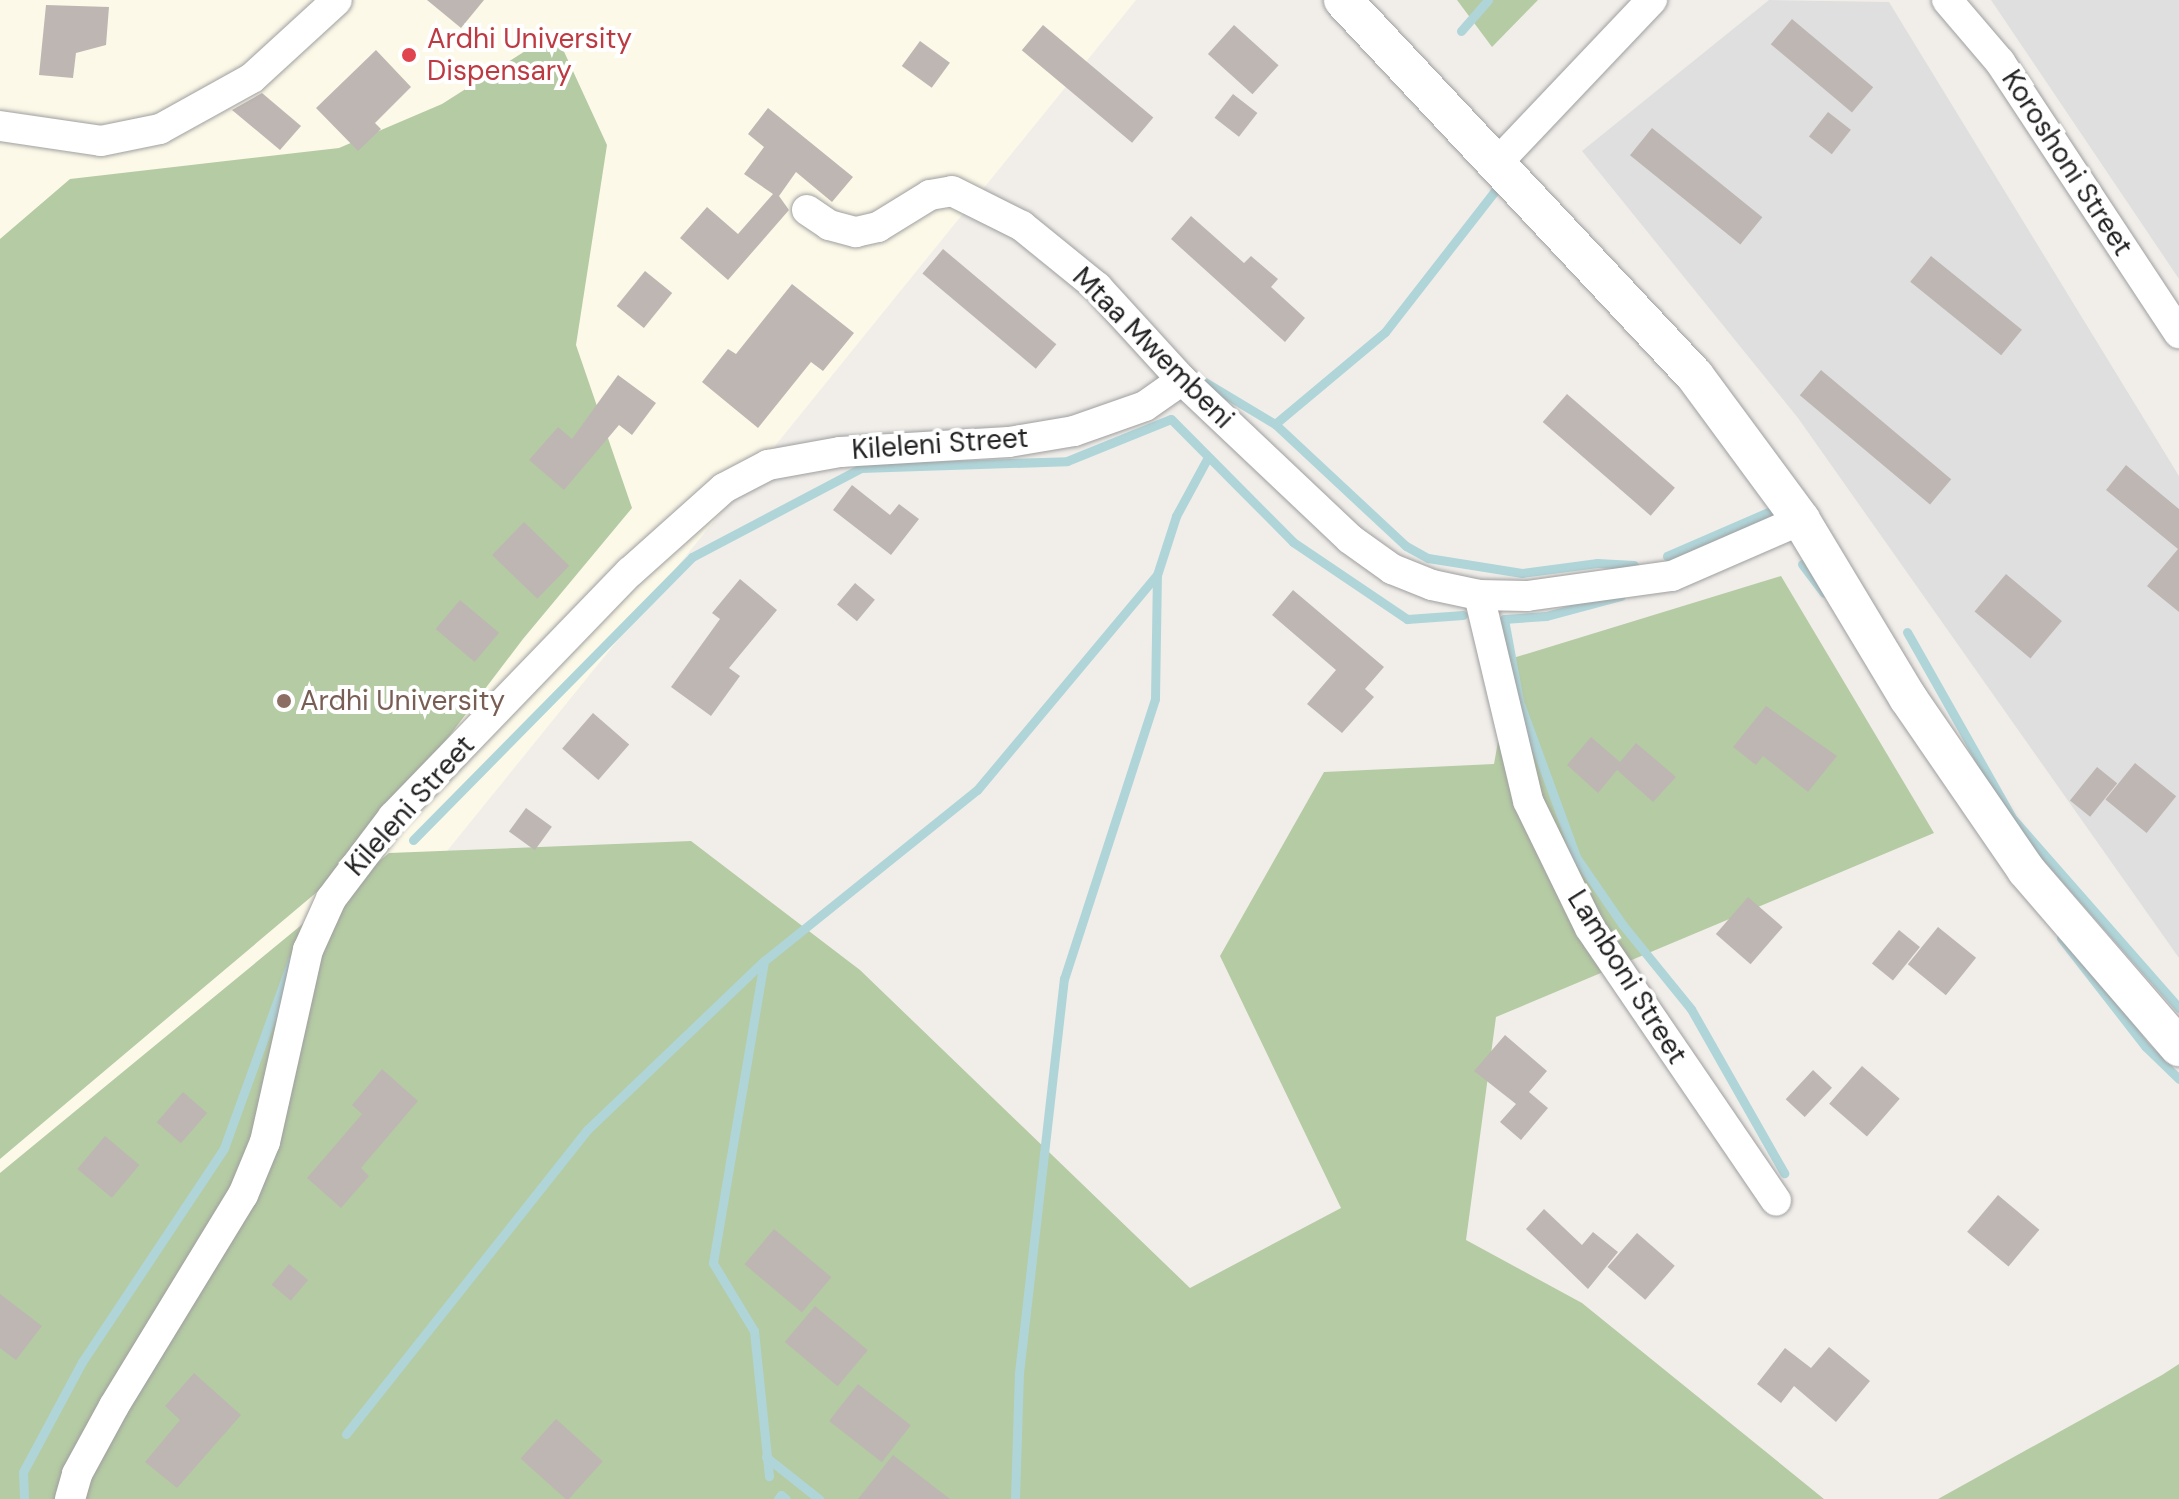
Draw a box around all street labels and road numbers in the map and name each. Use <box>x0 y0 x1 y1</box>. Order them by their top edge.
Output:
street label: Koroshoni Street <box>1994 64 2140 262</box>
street label: Mtaa Mwembeni <box>1065 260 1241 436</box>
street label: Kileleni Street <box>851 421 1029 467</box>
street label: Kileleni Street <box>338 729 482 883</box>
street label: Lamboni Street <box>1560 884 1694 1070</box>

